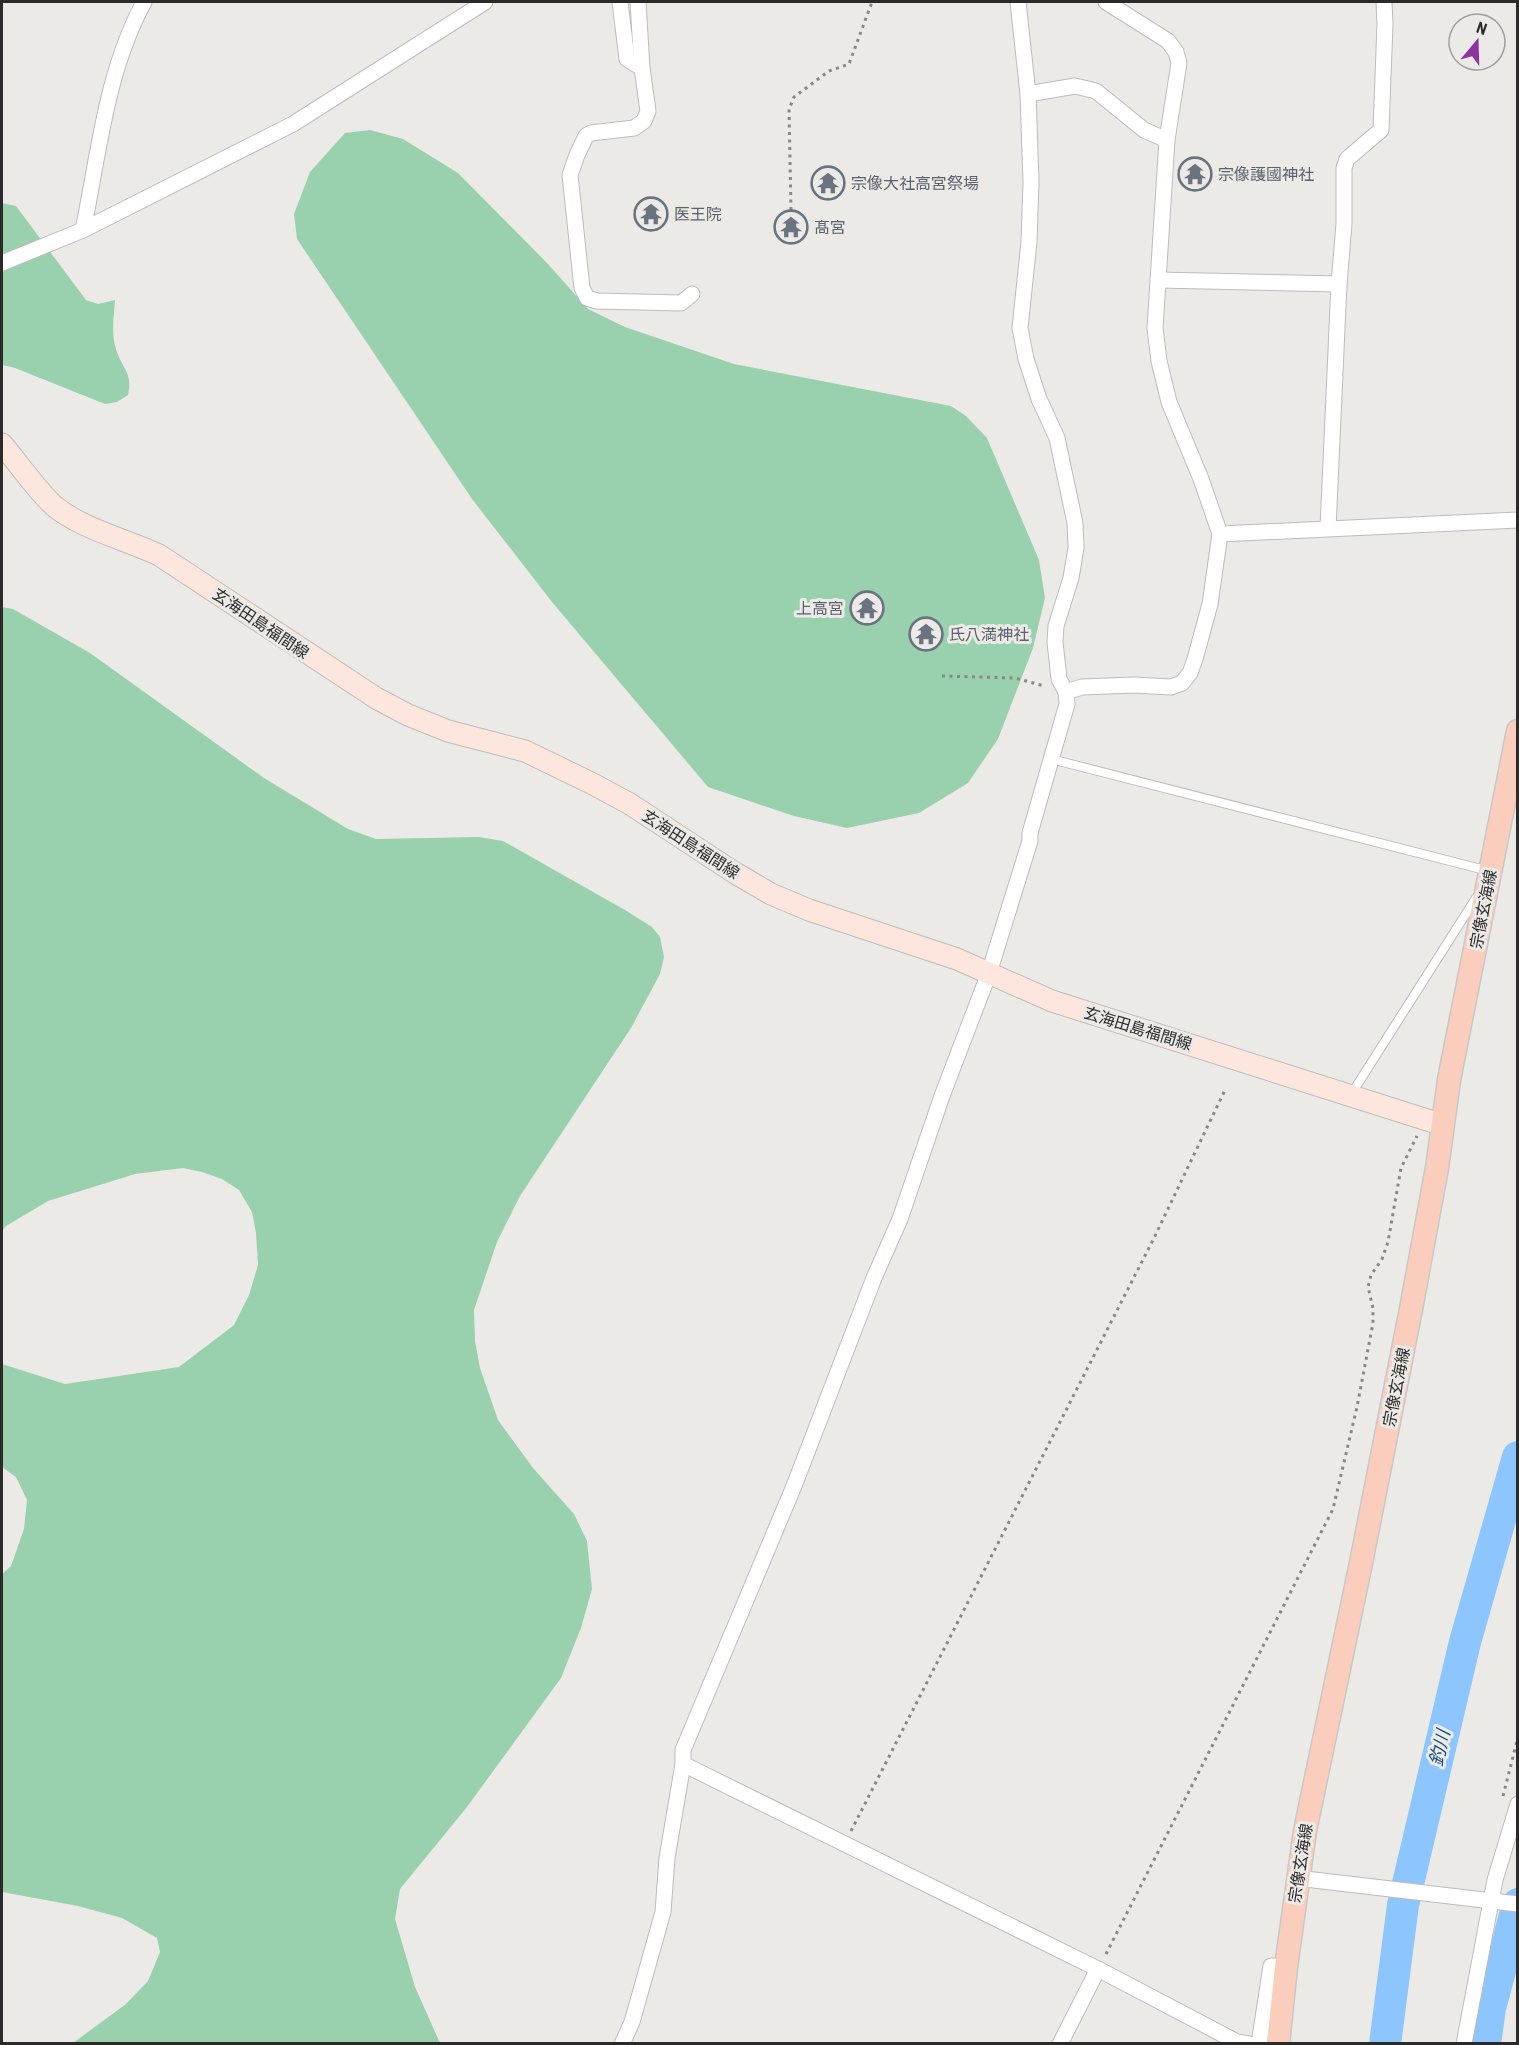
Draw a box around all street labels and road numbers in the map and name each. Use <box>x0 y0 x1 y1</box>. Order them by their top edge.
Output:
street label: 玄海田島福間線 <box>209 584 312 663</box>
street label: 玄海田島福間線 <box>639 806 743 883</box>
street label: 宗像玄海線 <box>1467 868 1500 950</box>
street label: 玄海田島福間線 <box>1082 1003 1194 1054</box>
street label: 宗像玄海線 <box>1380 1346 1413 1428</box>
street label: 宗像玄海線 <box>1285 1822 1316 1904</box>

